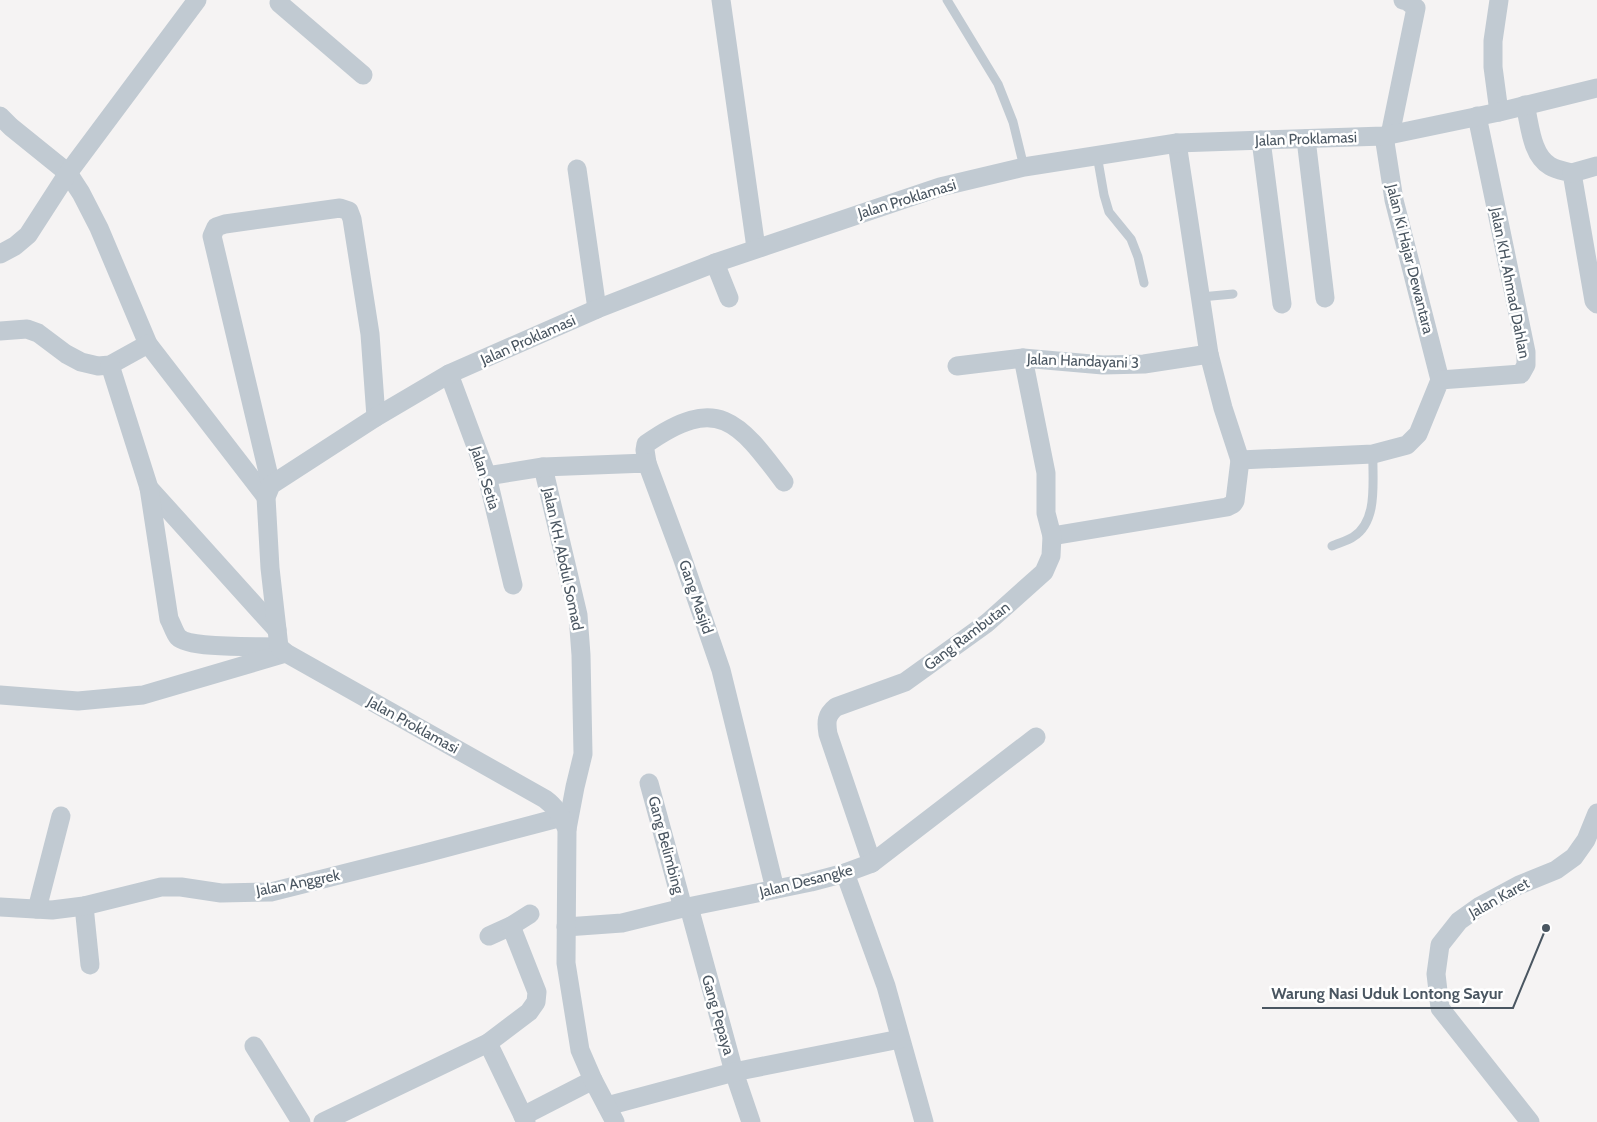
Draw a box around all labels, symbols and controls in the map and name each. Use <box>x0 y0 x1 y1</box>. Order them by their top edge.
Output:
street label: Jalan Proklamasi <box>1254 128 1357 150</box>
street label: Jalan Proklamasi <box>855 176 958 223</box>
street label: Jalan Ki Hajar Dewantara <box>1382 181 1438 337</box>
street label: Jalan KH. Ahmad Dahlan <box>1486 205 1533 360</box>
street label: Jalan Proklamasi <box>477 311 578 369</box>
street label: Jalan Handayani 3 <box>1026 350 1139 372</box>
street label: Jalan Setia <box>467 443 503 513</box>
street label: Jalan KH. Abdul Somad <box>539 485 587 632</box>
street label: Gang Masjid <box>675 558 717 636</box>
street label: Gang Rambutan <box>921 598 1013 674</box>
street label: Jalan Proklamasi <box>363 692 462 758</box>
street label: Gang Belimbing <box>644 794 688 896</box>
street label: Jalan Desangke <box>757 861 855 901</box>
street label: Jalan Anggrek <box>254 866 342 900</box>
street label: Jalan Karet <box>1465 874 1532 922</box>
street label: Gang Pepaya <box>698 973 738 1058</box>
callout: Warung Nasi Uduk Lontong Sayur <box>1262 977 1513 1008</box>
text: Warung Nasi Uduk Lontong Sayur <box>1271 984 1504 1003</box>

